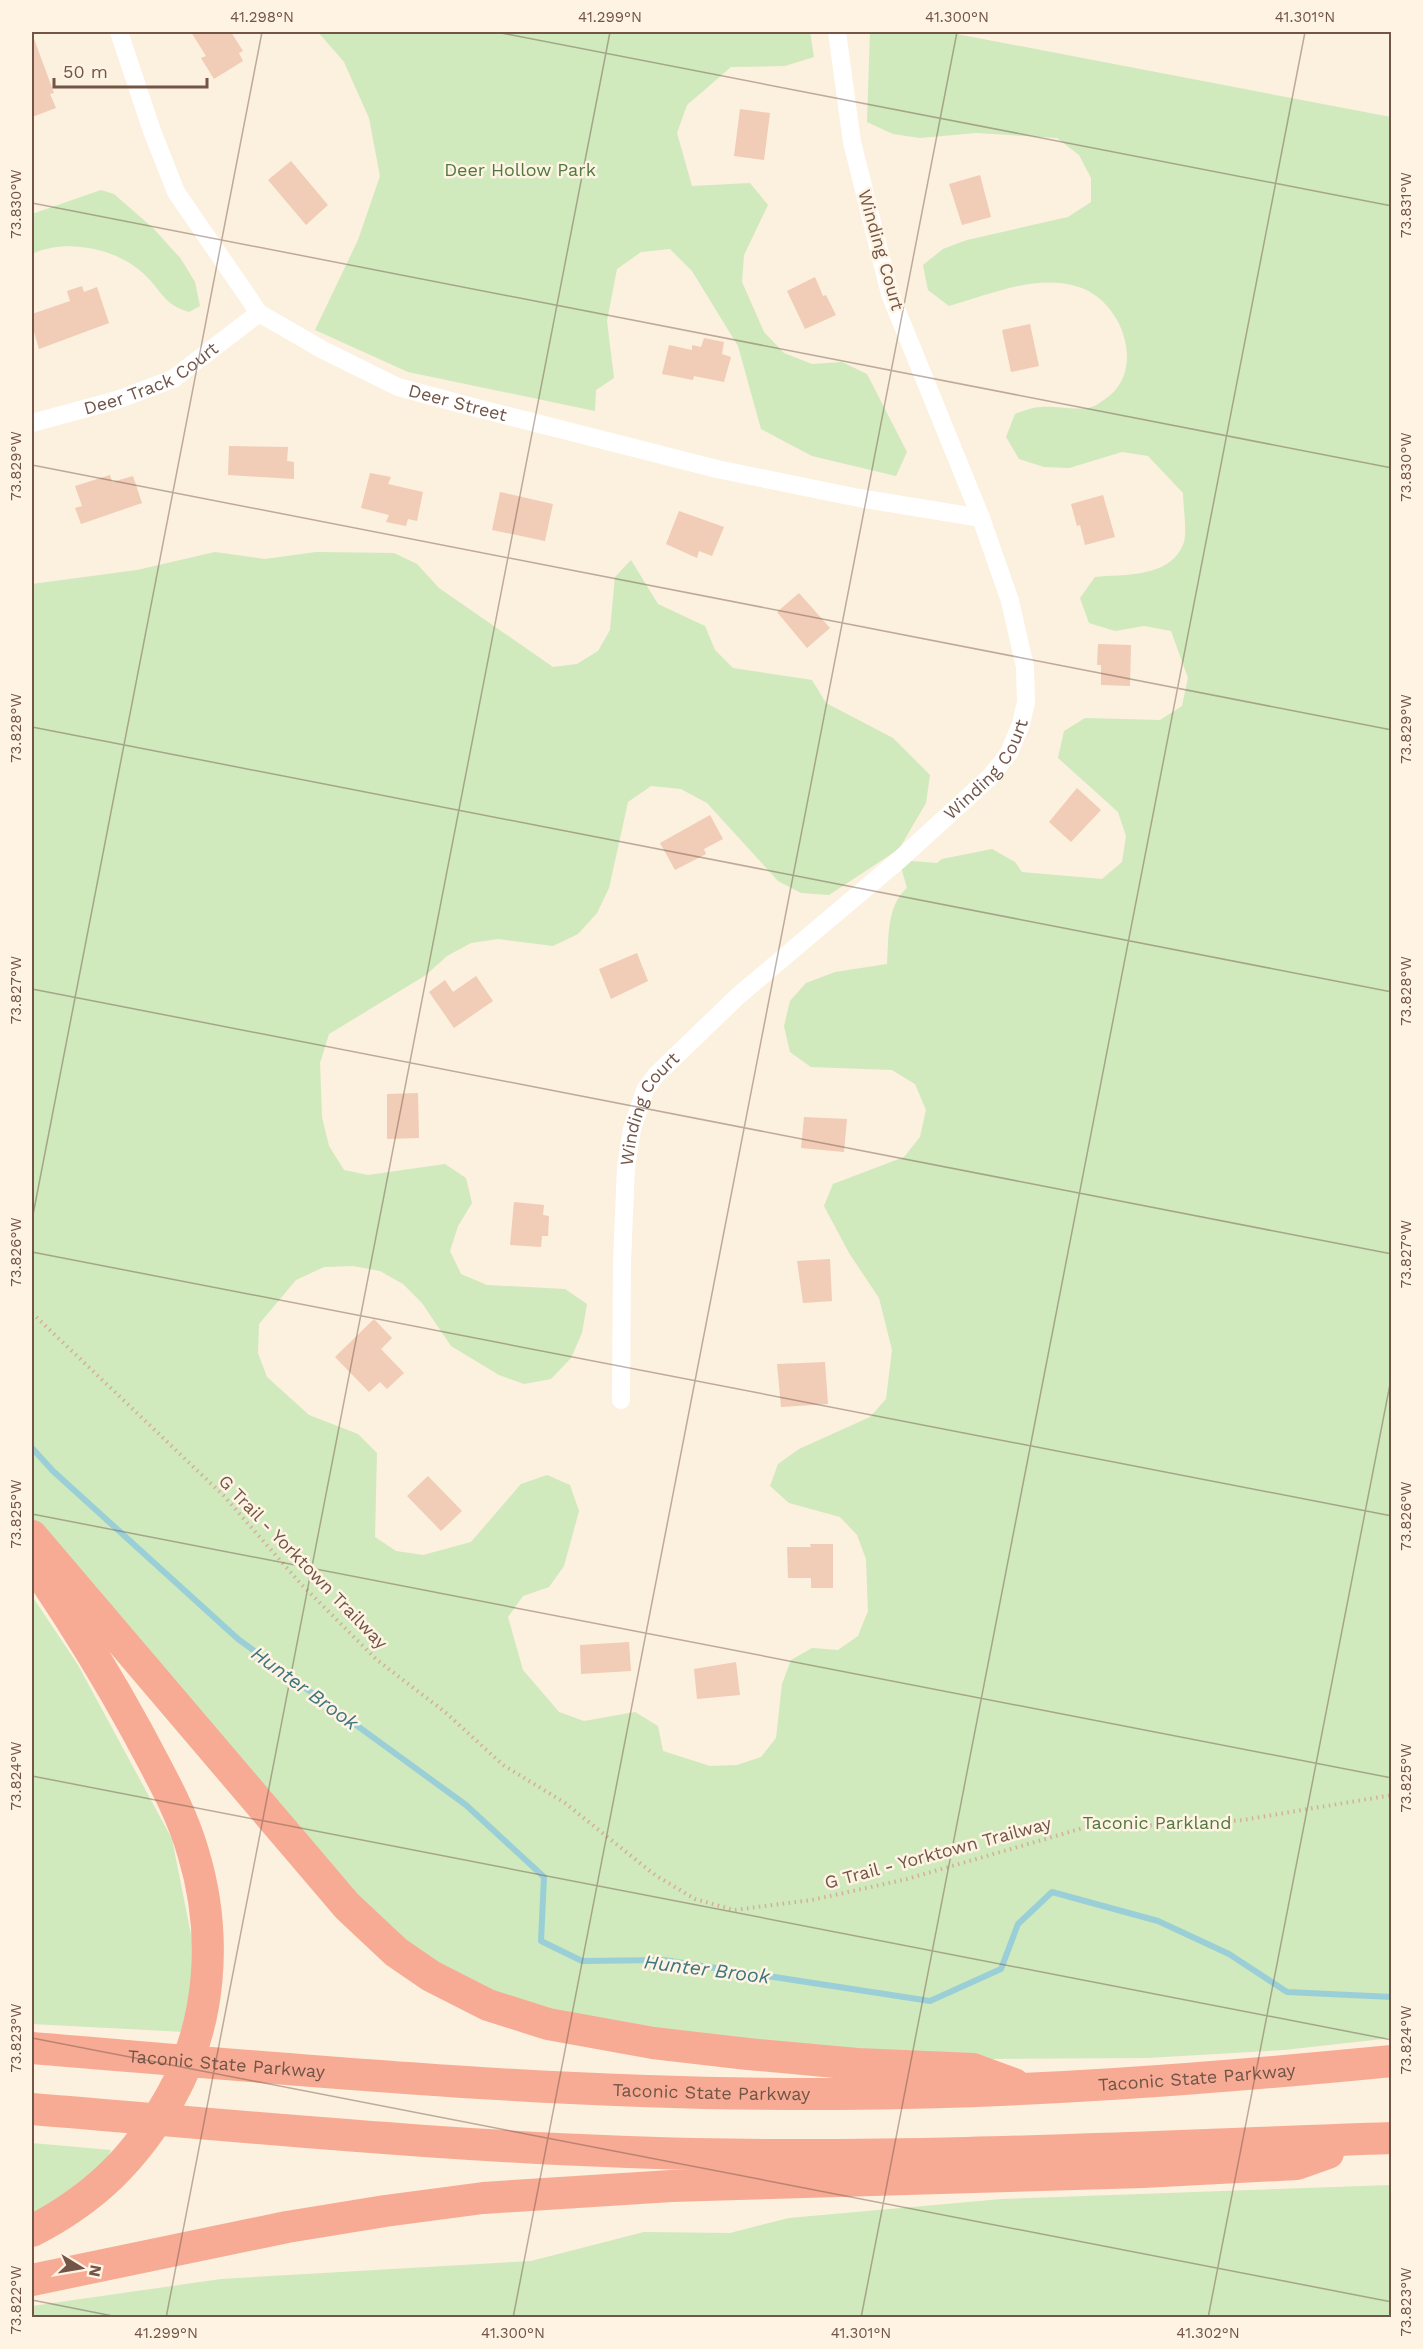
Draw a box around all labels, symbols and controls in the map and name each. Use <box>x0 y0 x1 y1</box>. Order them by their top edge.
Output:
text: 41.298°N <box>230 8 294 26</box>
text: 41.299°N <box>578 8 642 26</box>
text: 41.300°N <box>925 8 989 26</box>
text: 41.301°N <box>1275 8 1335 26</box>
scale bar <box>54 51 207 89</box>
text: 50 m <box>63 61 108 82</box>
park label: Deer Hollow Park <box>444 159 596 180</box>
text: 73.830°W <box>7 169 25 239</box>
text: 73.831°W <box>1397 172 1415 238</box>
street label: Winding Court <box>854 187 909 313</box>
street label: Deer Track Court <box>81 337 222 419</box>
street label: Deer Street <box>406 379 510 425</box>
text: 73.829°W <box>7 431 25 501</box>
text: 73.830°W <box>1397 432 1415 502</box>
text: 73.828°W <box>7 693 25 763</box>
text: 73.829°W <box>1397 694 1415 764</box>
street label: Winding Court <box>939 717 1032 824</box>
text: 73.827°W <box>7 956 25 1024</box>
text: 73.828°W <box>1397 956 1415 1026</box>
street label: Winding Court <box>615 1047 684 1167</box>
text: 73.826°W <box>7 1217 25 1287</box>
text: 73.827°W <box>1397 1220 1415 1288</box>
street label: G Trail - Yorktown Trailway <box>215 1470 393 1654</box>
text: 73.825°W <box>7 1479 25 1549</box>
text: 73.826°W <box>1397 1481 1415 1551</box>
water label: Hunter Brook <box>247 1641 364 1736</box>
text: 73.824°W <box>7 1741 25 1811</box>
text: 73.825°W <box>1397 1743 1415 1813</box>
street label: G Trail - Yorktown Trailway <box>822 1812 1054 1893</box>
park label: Taconic Parkland <box>1082 1812 1232 1833</box>
water label: Hunter Brook <box>643 1949 772 1989</box>
text: 73.823°W <box>7 2003 25 2073</box>
text: 73.824°W <box>1397 2005 1415 2075</box>
street label: Taconic State Parkway <box>127 2045 327 2082</box>
street label: Taconic State Parkway <box>1098 2059 1297 2095</box>
street label: Taconic State Parkway <box>612 2079 811 2104</box>
north arrow <box>51 2238 111 2298</box>
text: N <box>85 2263 106 2278</box>
text: 73.822°W <box>7 2265 25 2335</box>
text: 73.823°W <box>1397 2267 1415 2337</box>
text: 41.299°N <box>134 2324 198 2342</box>
text: 41.300°N <box>481 2324 545 2342</box>
text: 41.301°N <box>831 2324 891 2342</box>
text: 41.302°N <box>1176 2324 1240 2342</box>

